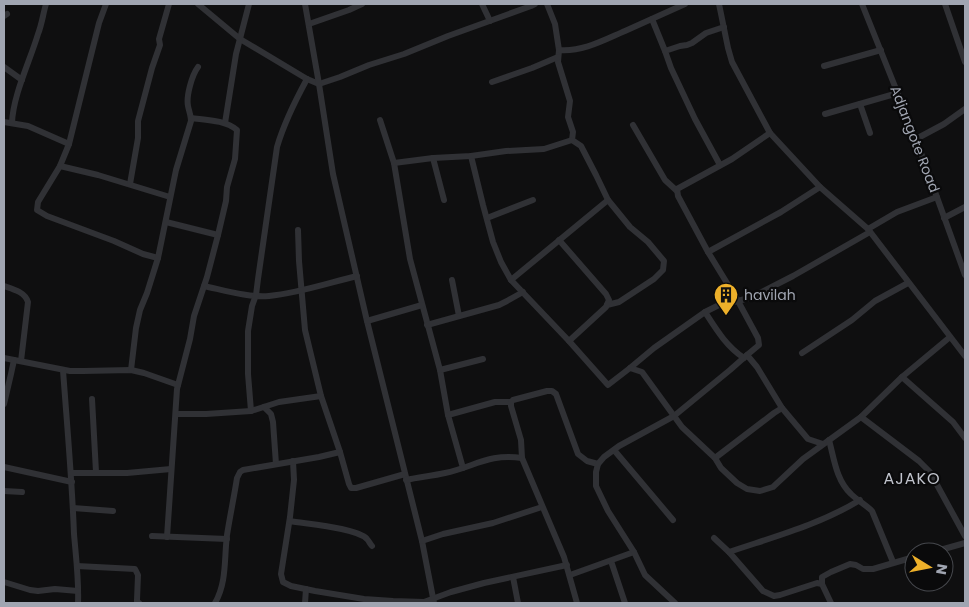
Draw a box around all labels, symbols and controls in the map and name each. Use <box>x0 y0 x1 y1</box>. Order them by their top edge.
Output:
street label: Adjangote Road <box>885 83 945 195</box>
building icon: havilah <box>713 282 739 316</box>
place label: havilah <box>744 285 796 305</box>
district label: AJAKO <box>883 467 941 490</box>
north arrow <box>904 542 954 592</box>
text: N <box>931 562 953 576</box>

